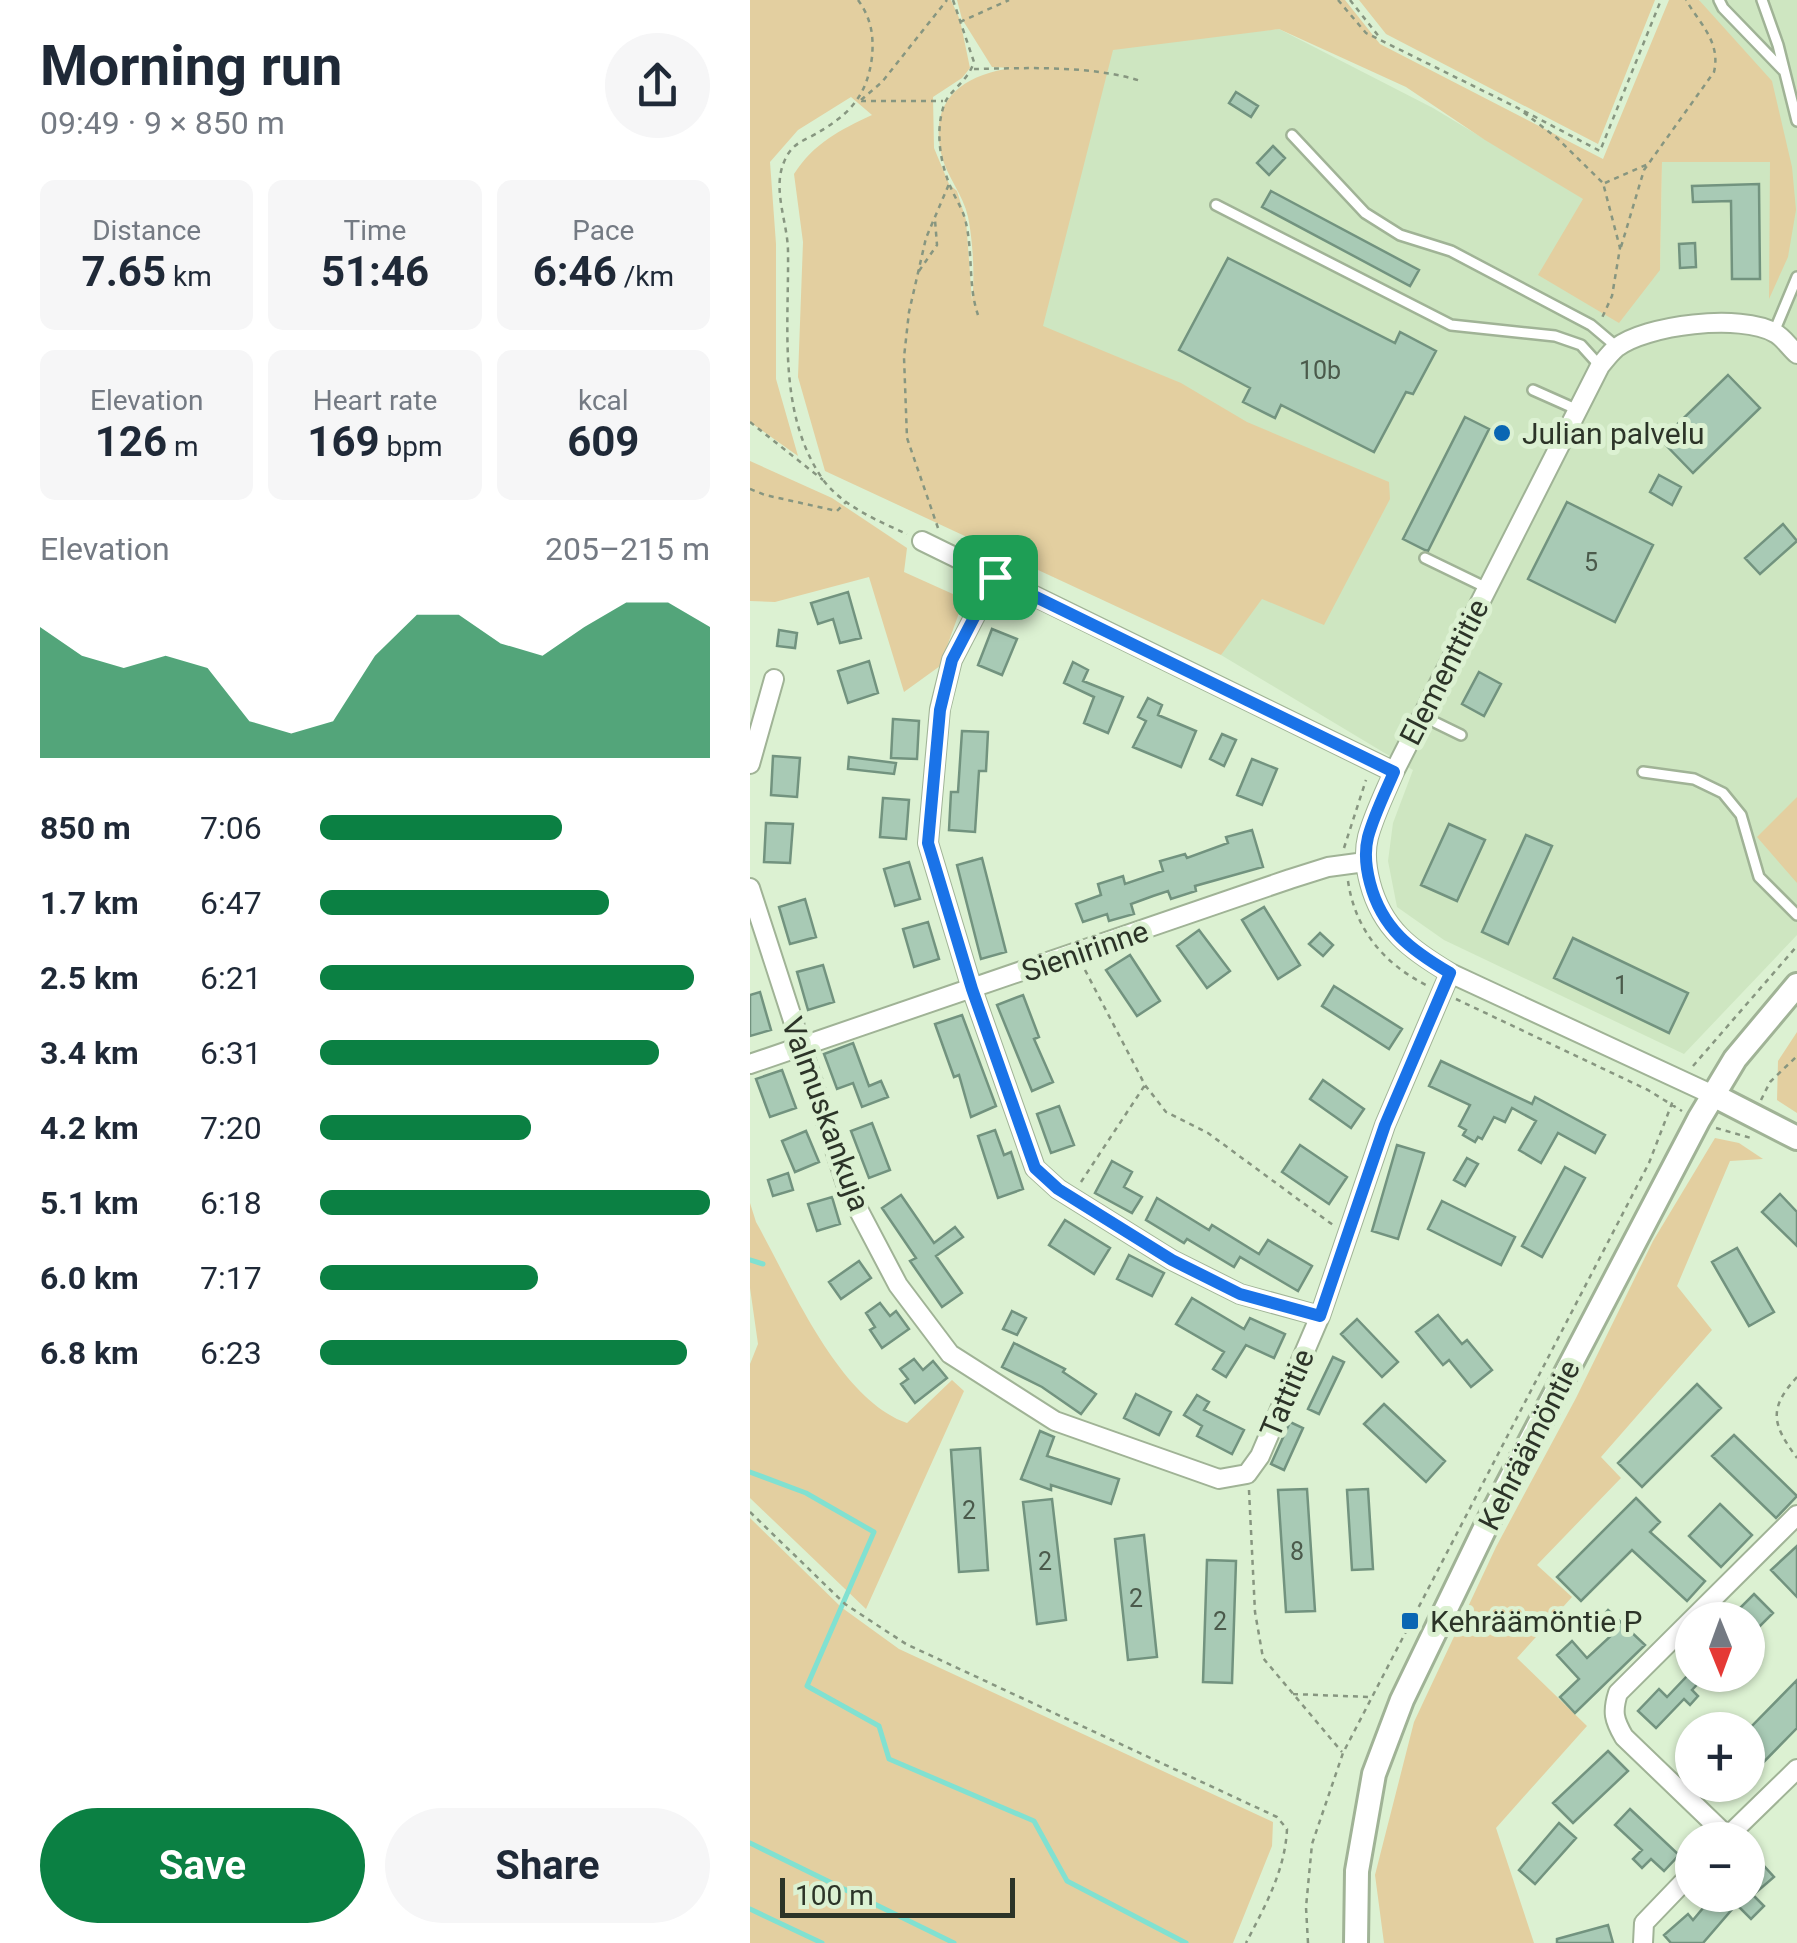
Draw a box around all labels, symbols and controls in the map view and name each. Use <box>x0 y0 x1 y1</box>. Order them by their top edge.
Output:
button: share <box>605 33 710 138</box>
text: Morning run <box>40 34 342 98</box>
text: 09:49 · 9 × 850 m <box>40 104 285 142</box>
text: Distance <box>92 214 201 247</box>
text: Time <box>344 214 406 247</box>
text: Pace <box>572 214 634 247</box>
text: 7.65 <box>82 247 166 296</box>
text: 51:46 <box>321 247 429 296</box>
text: 6:46 <box>533 247 617 296</box>
text: km <box>166 260 212 293</box>
text: /km <box>617 260 674 293</box>
house number: 10b <box>1299 356 1341 385</box>
text: Elevation <box>90 384 203 417</box>
text: Heart rate <box>313 384 437 417</box>
text: kcal <box>578 384 629 417</box>
place label: Julian palvelu <box>1522 416 1705 451</box>
text: 126 <box>95 417 167 466</box>
text: 169 <box>307 417 380 466</box>
text: 609 <box>567 417 639 466</box>
marker: Julian palvelu <box>1491 422 1513 444</box>
text: m <box>167 430 199 463</box>
text: bpm <box>380 430 443 463</box>
text: Elevation <box>40 530 170 568</box>
text: 205–215 m <box>545 530 710 568</box>
pin <box>953 535 1038 620</box>
house number: 5 <box>1584 548 1598 577</box>
icon: arrive <box>968 550 1023 605</box>
street label: Elementtitie <box>1392 593 1496 751</box>
text: 850 m <box>40 809 131 847</box>
text: 7:06 <box>200 809 262 847</box>
text: 1.7 km <box>40 884 139 922</box>
text: 6:47 <box>200 884 262 922</box>
street label: Sienirinne <box>1017 913 1153 989</box>
text: 2.5 km <box>40 959 139 997</box>
text: 6:21 <box>200 959 262 997</box>
house number: 1 <box>1614 971 1628 1000</box>
street label: Valmuskankuja <box>775 1012 877 1216</box>
text: 3.4 km <box>40 1034 139 1072</box>
text: 6:31 <box>200 1034 262 1072</box>
text: 4.2 km <box>40 1109 139 1147</box>
text: 7:20 <box>200 1109 262 1147</box>
text: 5.1 km <box>40 1184 139 1222</box>
text: 6:18 <box>200 1184 262 1222</box>
text: 6.0 km <box>40 1259 139 1297</box>
text: 7:17 <box>200 1259 262 1297</box>
text: 6.8 km <box>40 1334 139 1372</box>
text: 6:23 <box>200 1334 262 1372</box>
street label: Tattitie <box>1253 1344 1321 1442</box>
street label: Kehräämöntie <box>1471 1354 1587 1536</box>
house number: 2 <box>962 1496 976 1525</box>
house number: 8 <box>1290 1537 1304 1566</box>
house number: 2 <box>1038 1547 1052 1576</box>
house number: 2 <box>1129 1584 1143 1613</box>
north arrow <box>1675 1602 1765 1692</box>
map controls <box>1675 1602 1765 1912</box>
place label: Kehräämöntie P <box>1430 1604 1642 1639</box>
house number: 2 <box>1213 1607 1227 1636</box>
marker: Kehräämöntie P <box>1399 1610 1421 1632</box>
button: + <box>1675 1712 1765 1802</box>
button: Save <box>40 1808 365 1923</box>
button: Share <box>385 1808 710 1923</box>
button: − <box>1675 1822 1765 1912</box>
scale bar <box>780 1873 1015 1918</box>
text: 100 m <box>795 1879 874 1912</box>

